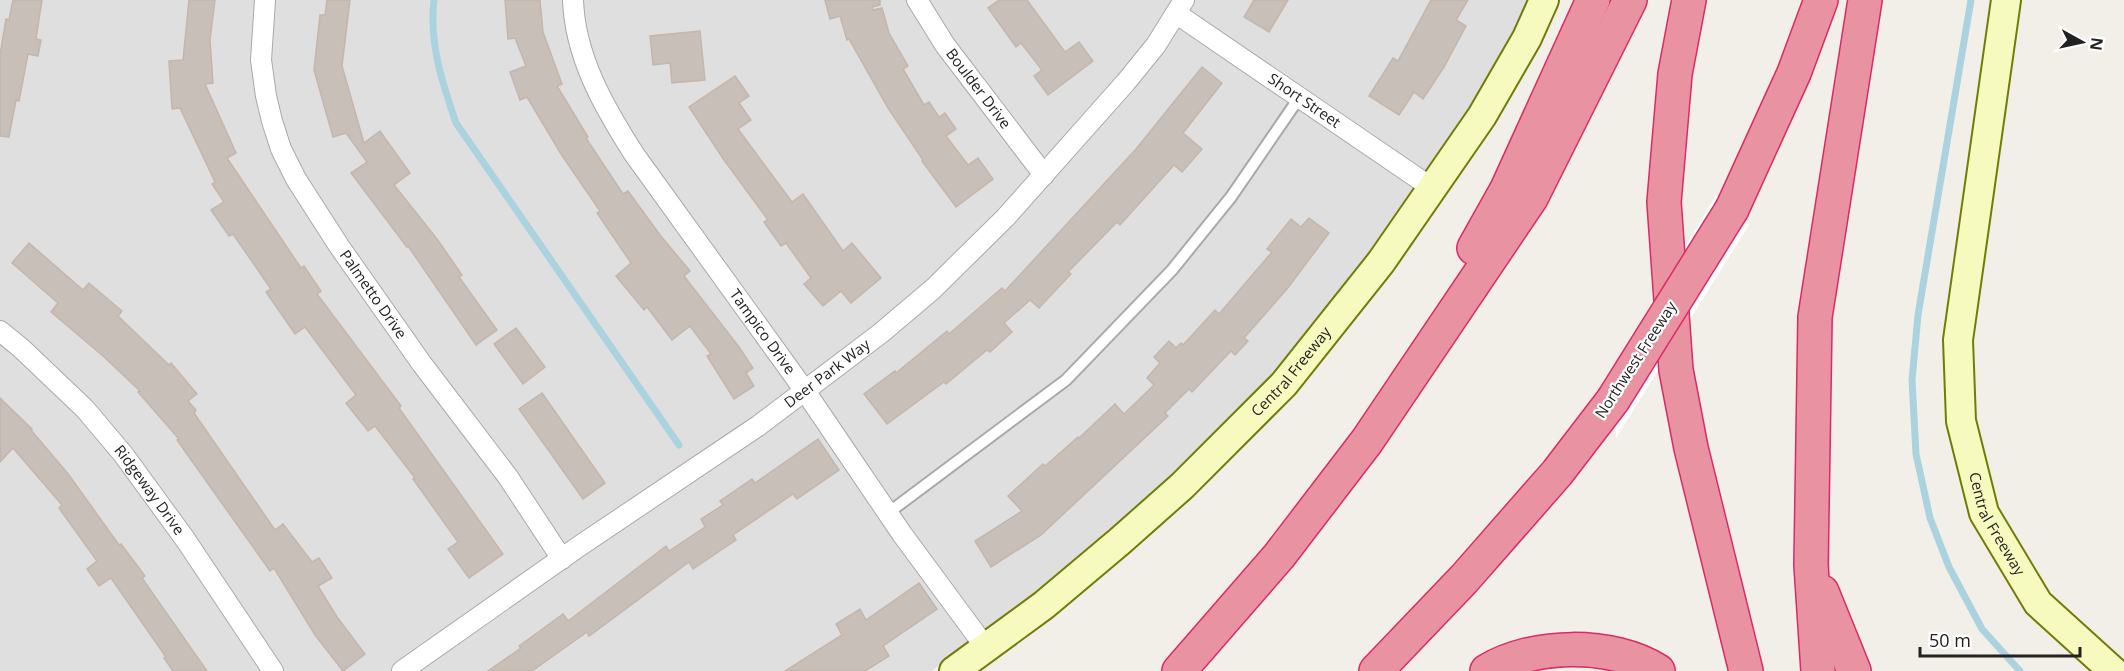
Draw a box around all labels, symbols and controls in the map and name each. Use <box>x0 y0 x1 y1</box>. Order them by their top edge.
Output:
north arrow <box>2052 12 2112 72</box>
text: N <box>2085 36 2109 52</box>
street label: Boulder Drive <box>942 44 1016 132</box>
street label: Short Street <box>1265 68 1345 132</box>
street label: Palmetto Drive <box>336 246 412 342</box>
street label: Tampico Drive <box>726 285 801 378</box>
street label: Northwest Freeway <box>1590 297 1681 422</box>
street label: Central Freeway <box>1246 322 1335 420</box>
street label: Deer Park Way <box>780 334 874 412</box>
street label: Ridgeway Drive <box>110 440 190 539</box>
street label: Central Freeway <box>1965 470 2030 579</box>
scale bar <box>1920 620 2080 658</box>
text: 50 m <box>1929 628 1971 652</box>

